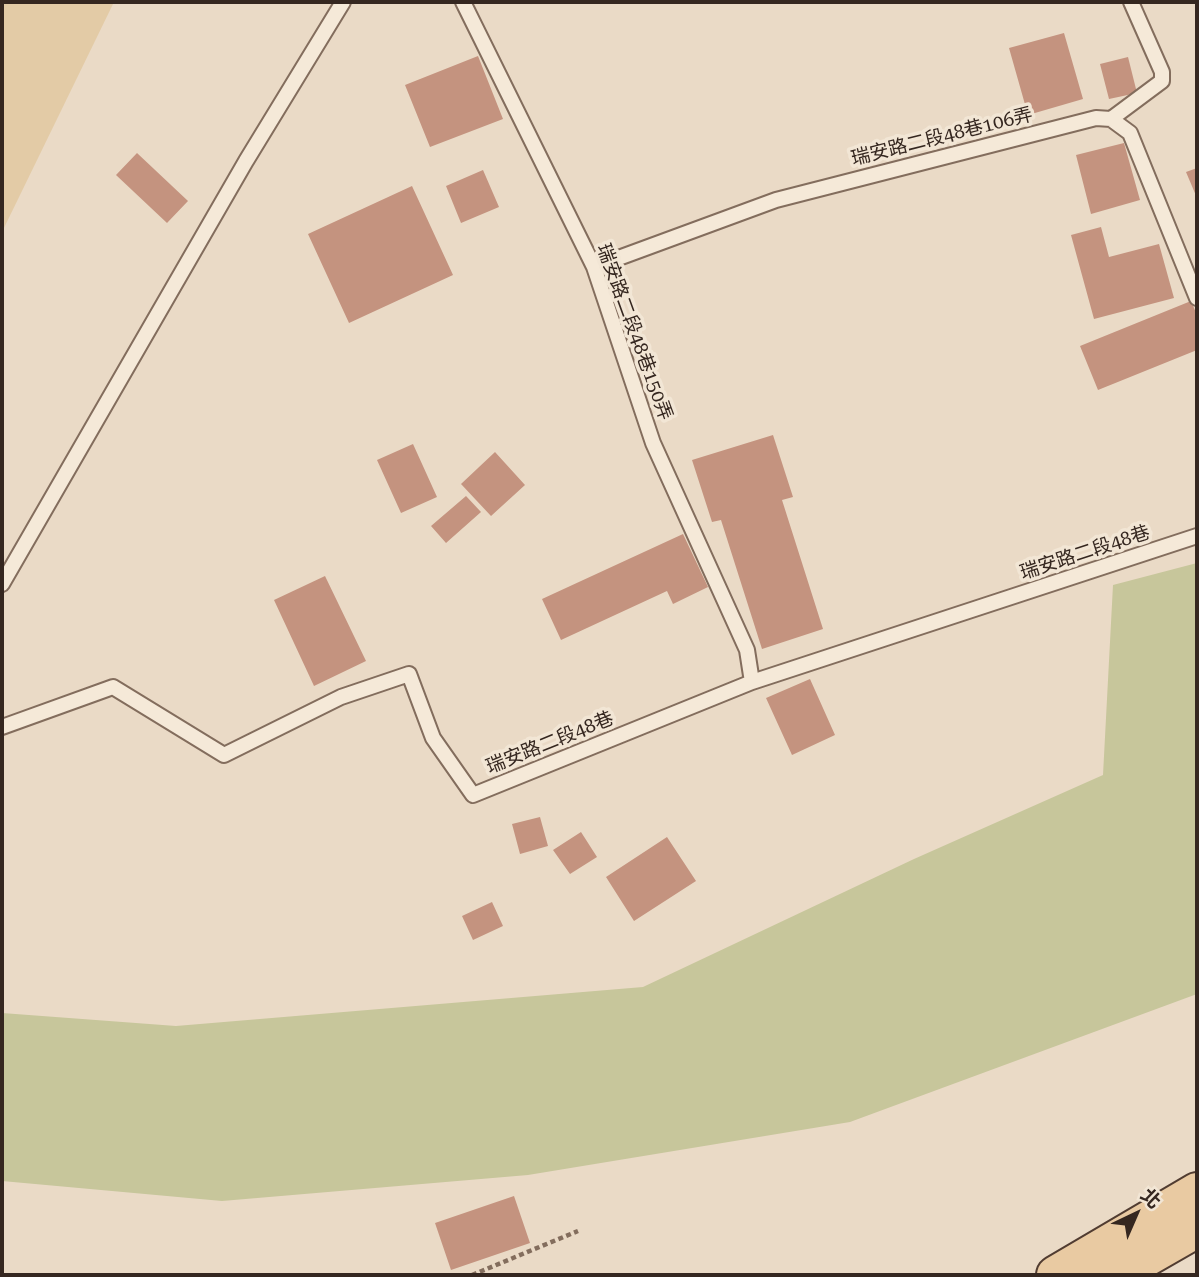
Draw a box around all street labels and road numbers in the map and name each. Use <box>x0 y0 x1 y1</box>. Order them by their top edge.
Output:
street label: 瑞安路二段48巷106弄 <box>849 103 1035 171</box>
street label: 瑞安路二段48巷150弄 <box>591 241 677 423</box>
street label: 瑞安路二段48巷 <box>1017 521 1153 585</box>
street label: 瑞安路二段48巷 <box>483 707 617 779</box>

